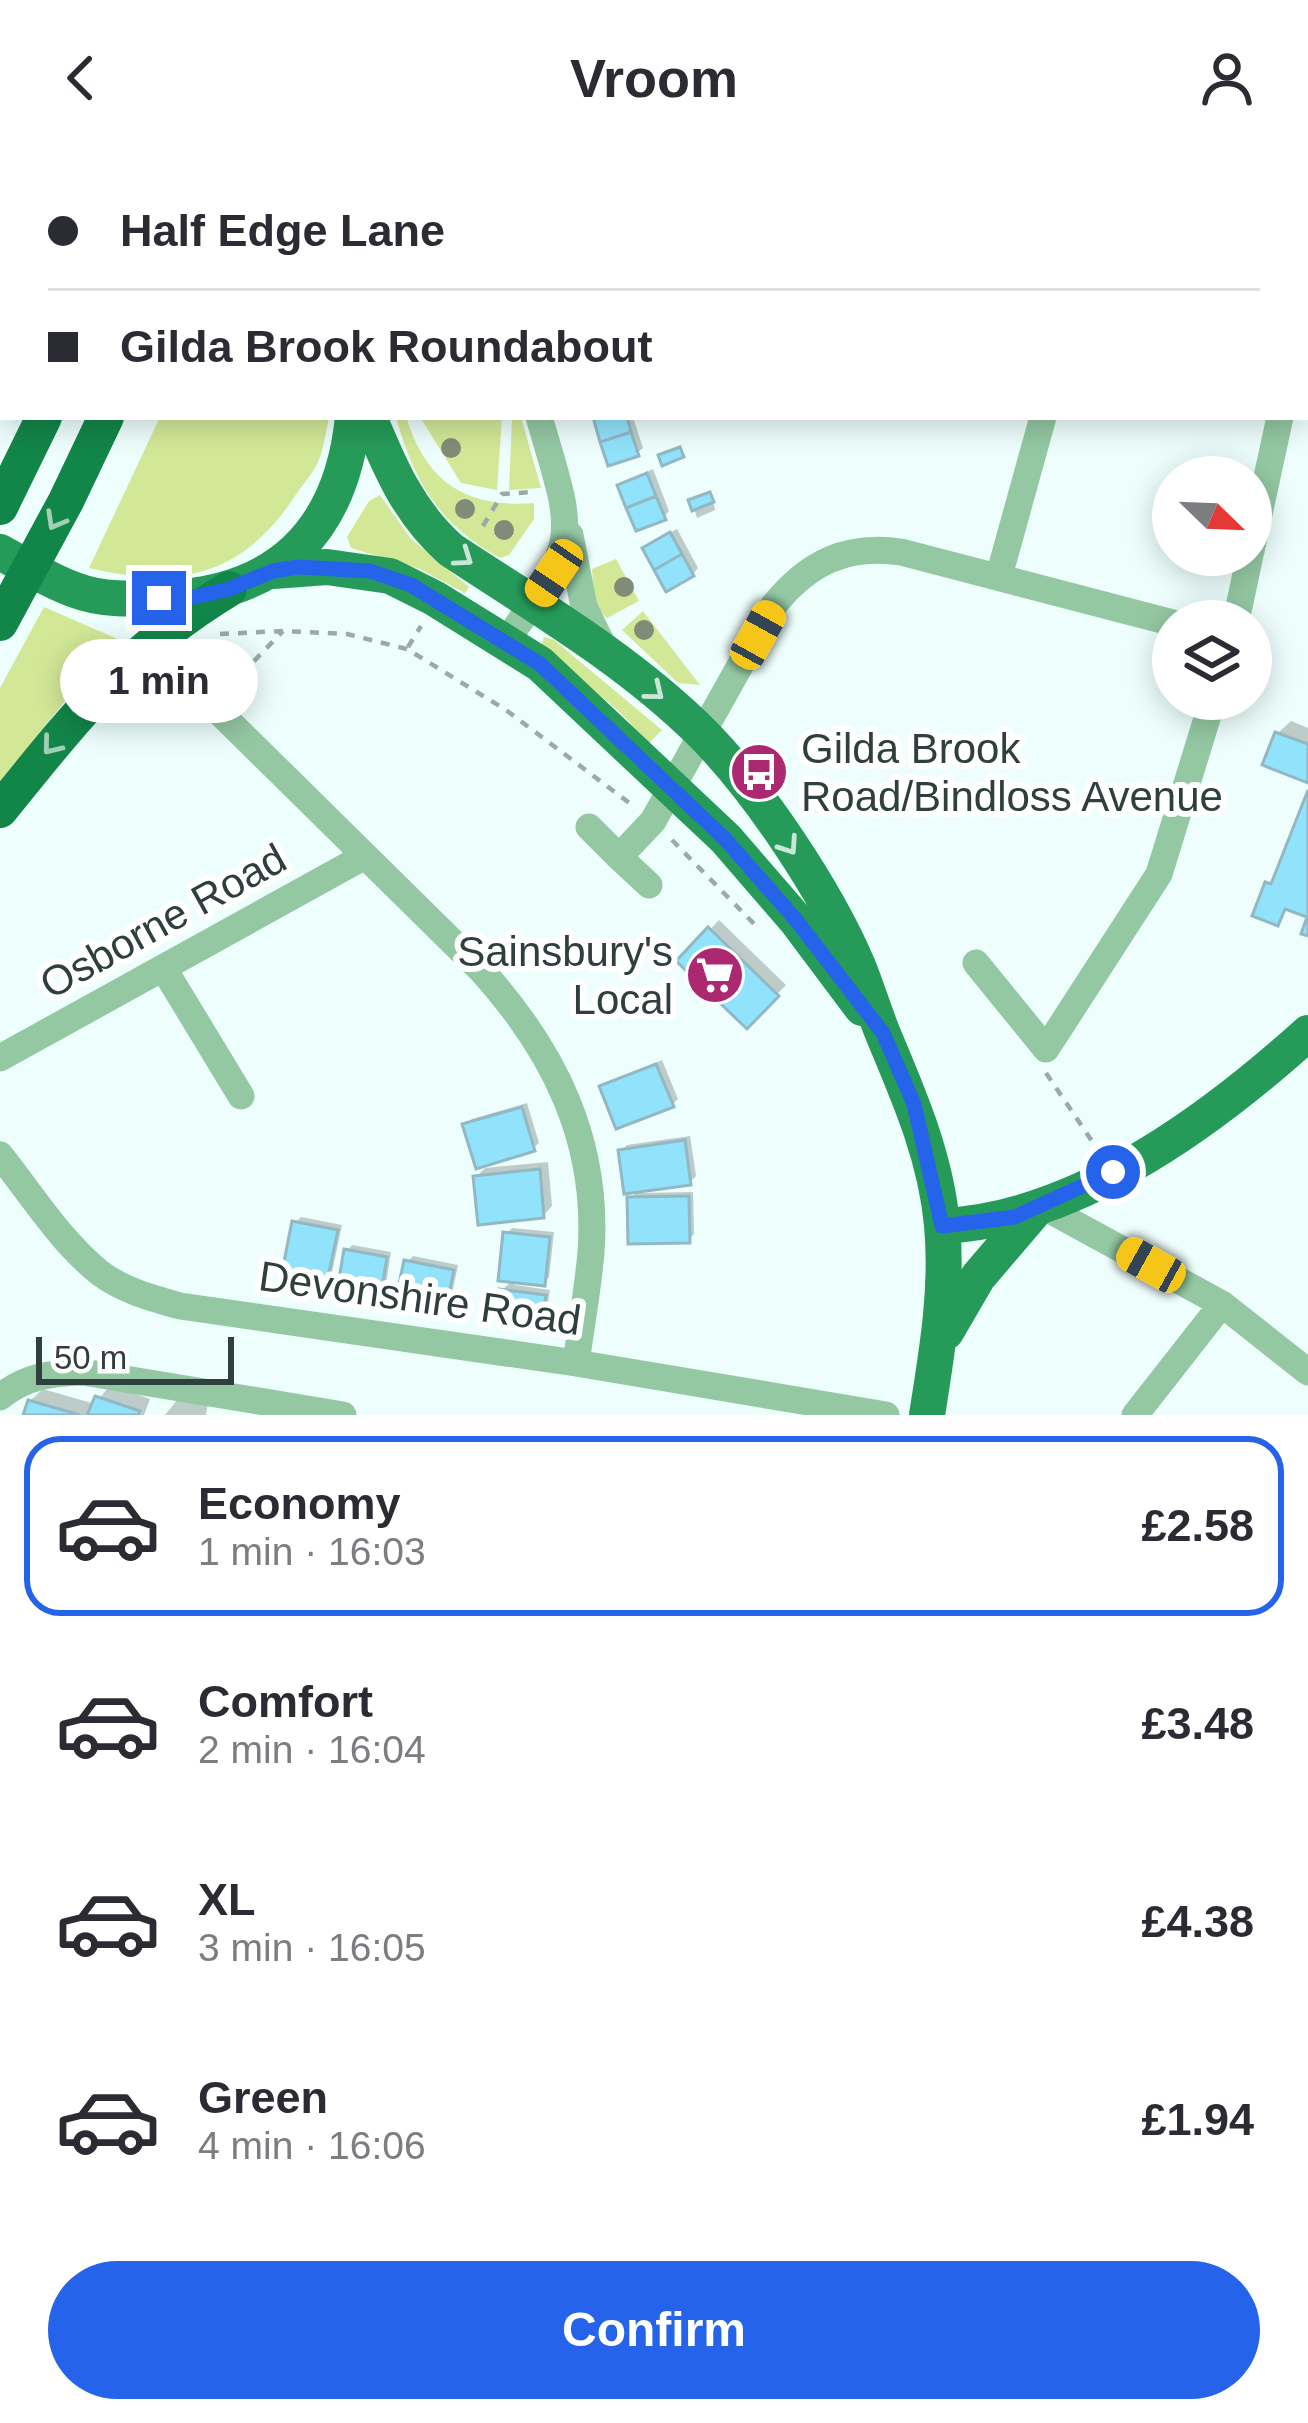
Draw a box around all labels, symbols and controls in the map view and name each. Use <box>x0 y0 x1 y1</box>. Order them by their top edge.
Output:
icon: back <box>48 45 114 111</box>
icon: person <box>1194 45 1260 111</box>
text: Vroom <box>570 48 738 108</box>
text: Half Edge Lane <box>120 205 445 256</box>
text: Gilda Brook Roundabout <box>120 321 652 372</box>
north arrow <box>1152 456 1272 576</box>
map controls <box>1152 456 1272 720</box>
one-way arrow <box>46 509 69 530</box>
car <box>519 533 589 613</box>
one-way arrow <box>451 544 473 566</box>
route end <box>132 571 186 625</box>
car <box>725 595 791 675</box>
button: layers <box>1152 600 1272 720</box>
callout: 1 min <box>60 640 258 724</box>
text: 1 min <box>108 659 210 702</box>
one-way arrow <box>641 678 663 699</box>
place label: Gilda Brook Road/Bindloss Avenue <box>801 725 1223 820</box>
one-way arrow <box>44 733 66 755</box>
bus stop icon: Gilda Brook Road/Bindloss Avenue <box>728 741 790 803</box>
one-way arrow <box>774 833 796 855</box>
street label: Osborne Road <box>32 834 294 1008</box>
place label: Sainsbury's Local <box>457 928 673 1023</box>
supermarket icon: Sainsbury's Local <box>684 944 746 1006</box>
route start <box>1086 1145 1140 1199</box>
car <box>1111 1232 1191 1298</box>
street label: Devonshire Road <box>256 1252 584 1344</box>
scale bar <box>36 1331 234 1384</box>
text: 50 m <box>54 1339 127 1376</box>
icon: car <box>54 1472 162 1580</box>
text: Economy <box>198 1478 401 1529</box>
text: £2.58 <box>1141 1500 1254 1551</box>
text: 1 min · 16:03 <box>198 1530 426 1573</box>
icon: car <box>54 1670 162 1778</box>
text: Comfort <box>198 1676 373 1727</box>
text: £3.48 <box>1141 1698 1254 1749</box>
text: 2 min · 16:04 <box>198 1728 426 1771</box>
icon: car <box>54 1868 162 1976</box>
text: XL <box>198 1874 256 1925</box>
text: £4.38 <box>1141 1896 1254 1947</box>
text: 3 min · 16:05 <box>198 1926 426 1969</box>
icon: car <box>54 2066 162 2174</box>
text: Green <box>198 2072 328 2123</box>
text: £1.94 <box>1141 2094 1254 2145</box>
text: 4 min · 16:06 <box>198 2124 426 2167</box>
button: Confirm <box>48 2261 1260 2399</box>

